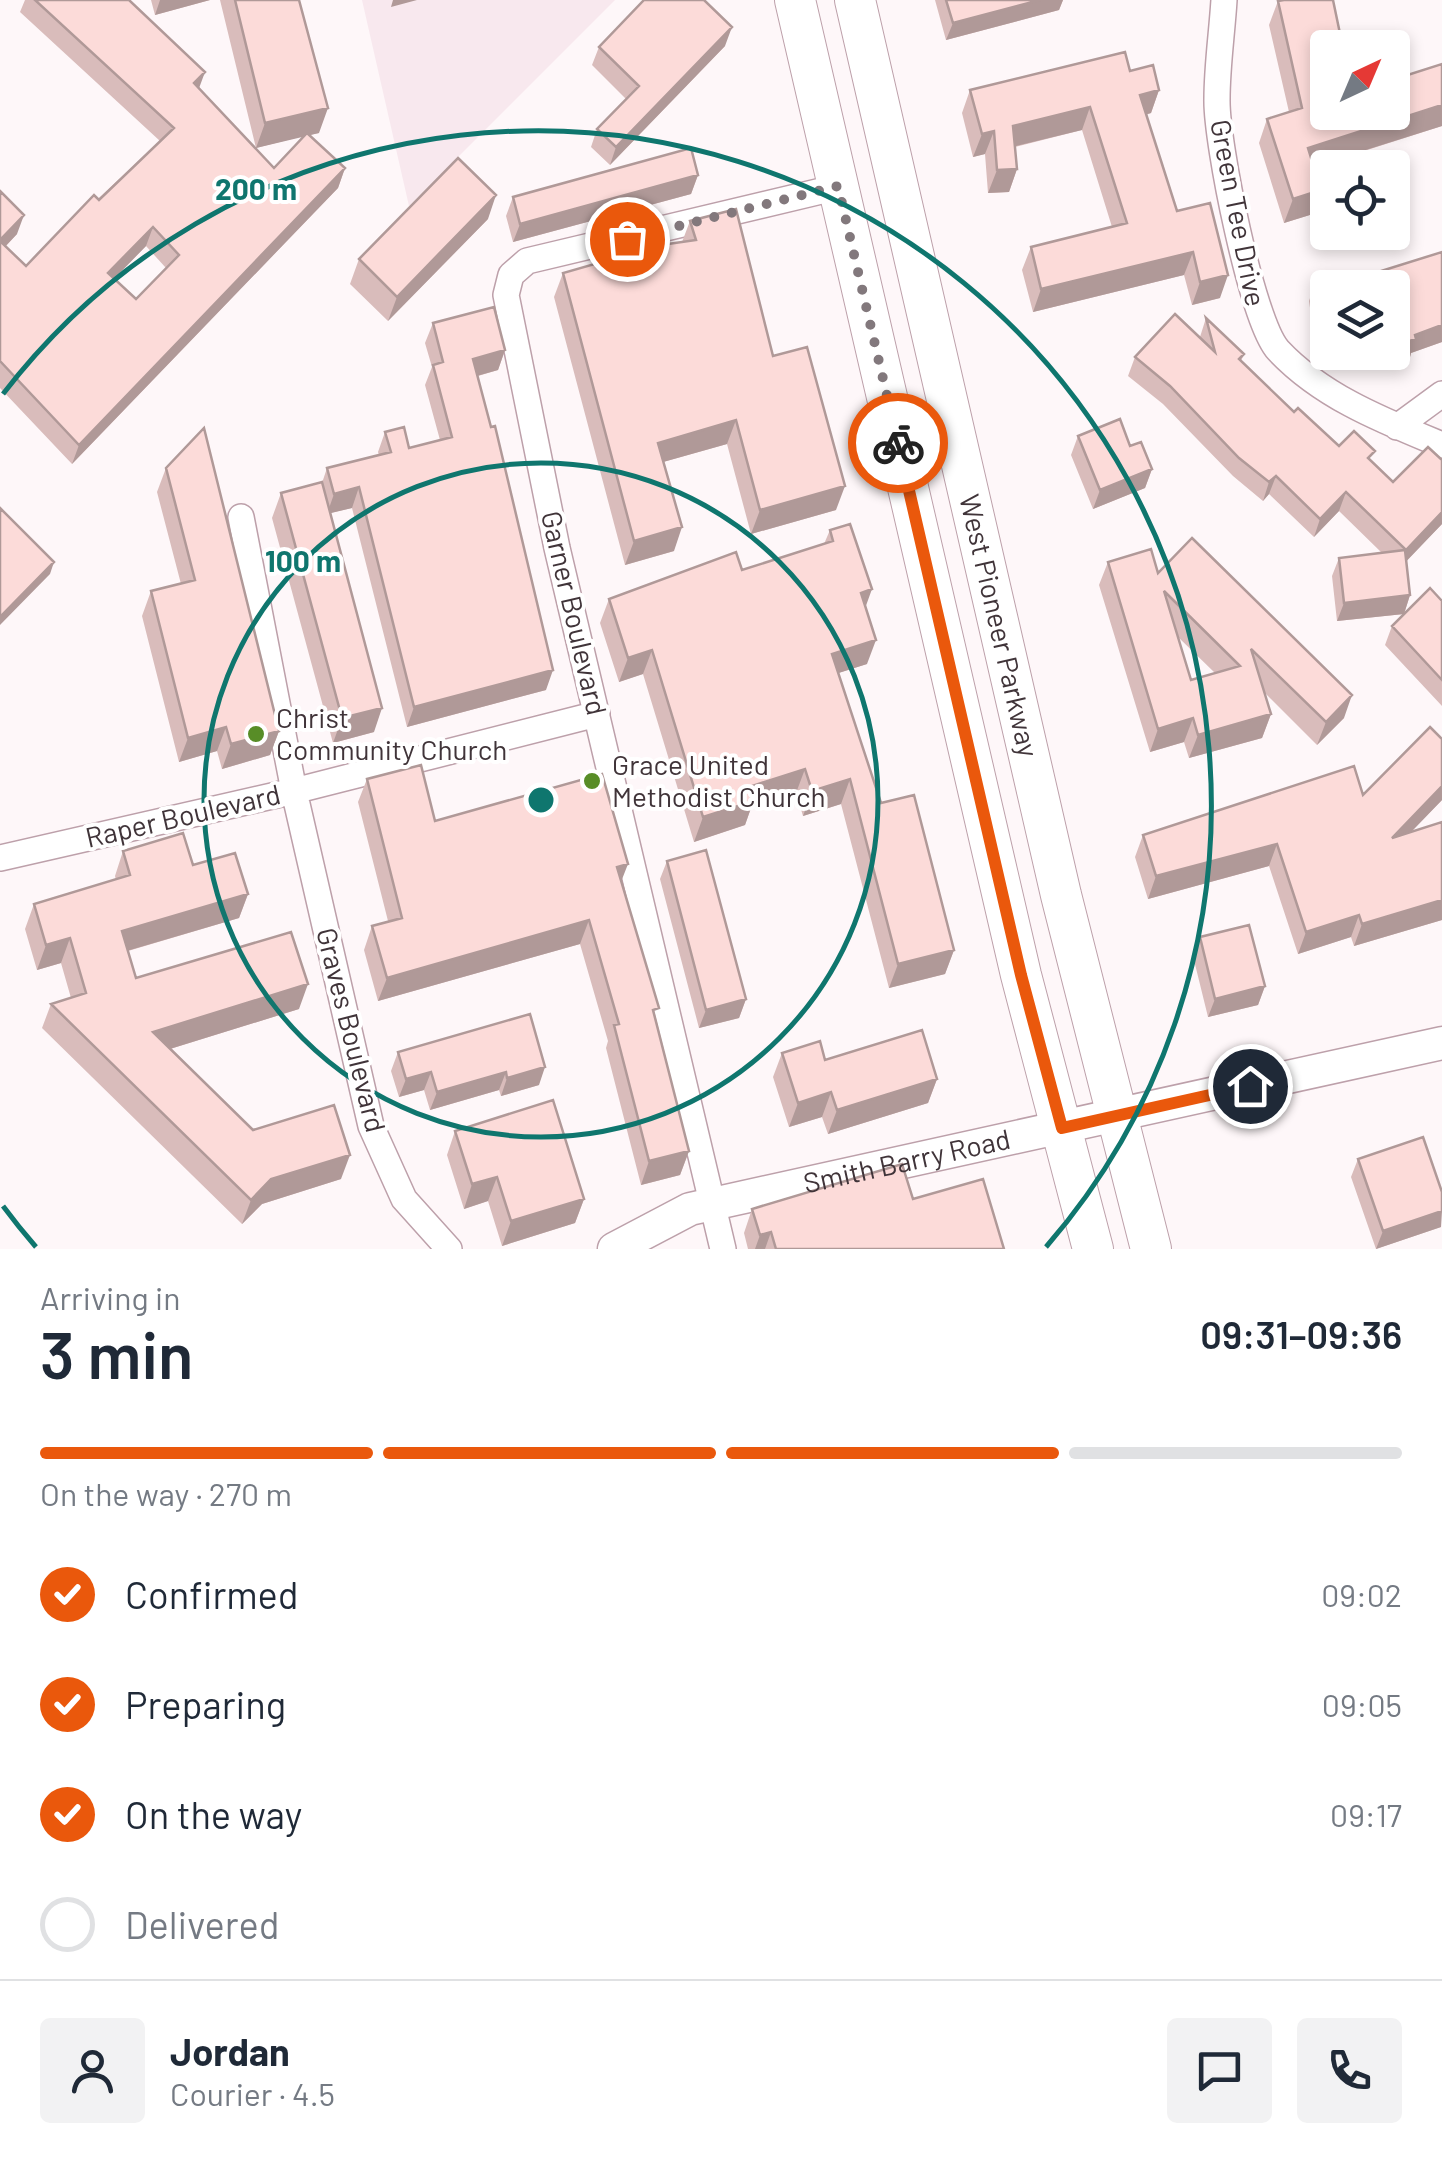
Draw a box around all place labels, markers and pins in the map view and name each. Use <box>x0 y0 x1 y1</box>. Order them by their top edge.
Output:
pin <box>585 197 670 282</box>
place label: Christ Community Church <box>276 700 507 766</box>
marker: Christ Community Church <box>245 723 267 745</box>
place label: Grace United Methodist Church <box>612 747 826 813</box>
marker: Grace United Methodist Church <box>581 770 603 792</box>
centre of rings <box>523 782 559 818</box>
pin <box>1208 1044 1293 1129</box>

